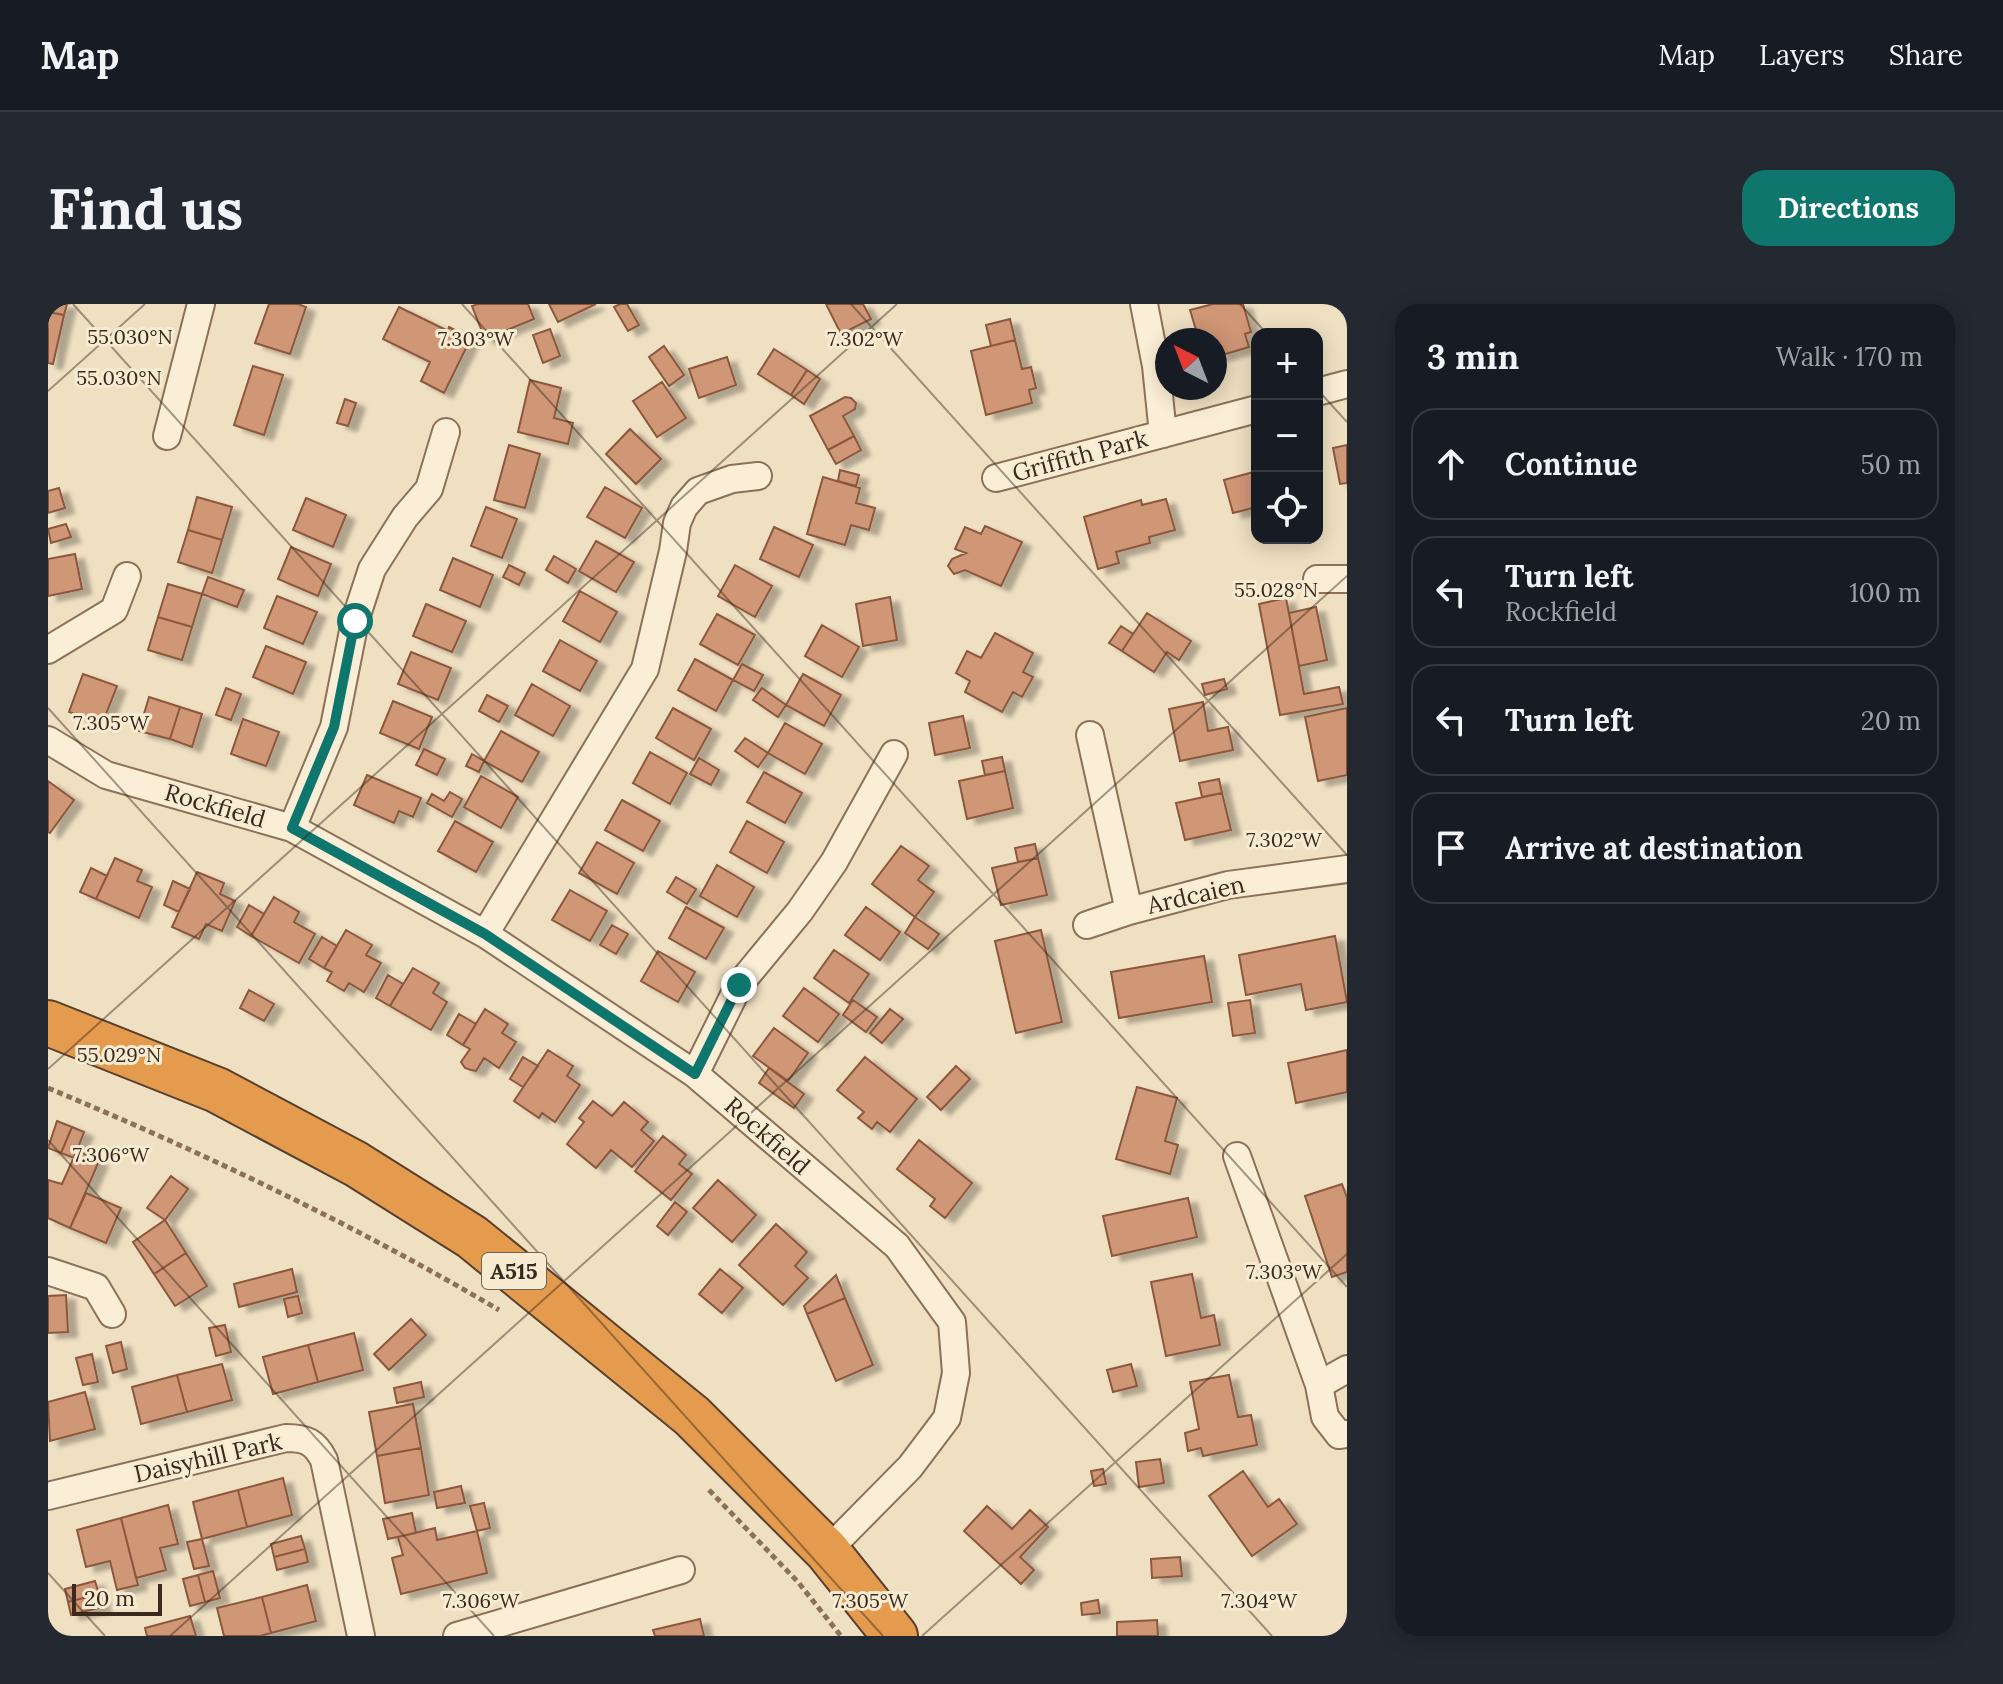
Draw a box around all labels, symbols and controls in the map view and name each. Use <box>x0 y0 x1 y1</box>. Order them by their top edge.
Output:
text: Map <box>40 31 119 79</box>
text: Map <box>1658 37 1715 73</box>
text: Layers <box>1759 37 1845 73</box>
text: Share <box>1889 37 1963 73</box>
button: Directions <box>1742 170 1955 246</box>
text: Find us <box>48 173 243 244</box>
text: 55.030°N <box>87 324 173 349</box>
text: 7.303°W <box>438 326 515 351</box>
text: 7.302°W <box>827 326 904 351</box>
north arrow <box>1155 328 1227 400</box>
map controls <box>1251 328 1323 544</box>
button: + <box>1251 328 1323 400</box>
text: 3 min <box>1427 335 1519 378</box>
text: Walk · 170 m <box>1776 340 1923 373</box>
text: 55.030°N <box>76 365 162 390</box>
button: − <box>1251 400 1323 472</box>
street label: Griffith Park <box>1009 423 1151 488</box>
icon: ahead <box>1429 442 1473 486</box>
text: Continue <box>1505 445 1637 483</box>
text: 50 m <box>1861 448 1921 481</box>
button: locate <box>1251 472 1323 544</box>
text: Turn left <box>1505 557 1633 595</box>
icon: left <box>1429 570 1473 614</box>
text: 100 m <box>1849 576 1921 609</box>
text: 55.028°N <box>1234 577 1318 602</box>
text: Rockfield <box>1505 595 1617 628</box>
route start <box>337 603 373 639</box>
icon: left <box>1429 698 1473 742</box>
text: Turn left <box>1505 701 1633 739</box>
text: 20 m <box>1861 704 1921 737</box>
text: 7.305°W <box>73 710 150 735</box>
street label: Rockfield <box>161 776 269 835</box>
icon: arrive <box>1429 826 1473 870</box>
text: 7.302°W <box>1246 827 1323 852</box>
text: Arrive at destination <box>1505 829 1803 867</box>
street label: Ardcaien <box>1143 868 1248 921</box>
route end <box>721 967 757 1003</box>
text: 55.029°N <box>77 1042 161 1067</box>
street label: Rockfield <box>718 1090 817 1181</box>
text: 7.306°W <box>73 1142 150 1167</box>
road number: A515 <box>482 1253 546 1289</box>
text: 7.303°W <box>1246 1259 1323 1284</box>
street label: Daisyhill Park <box>131 1425 285 1490</box>
scale bar <box>72 1580 162 1616</box>
text: 20 m <box>84 1584 135 1612</box>
text: 7.306°W <box>443 1588 520 1613</box>
text: 7.305°W <box>832 1588 909 1613</box>
text: 7.304°W <box>1221 1588 1298 1613</box>

